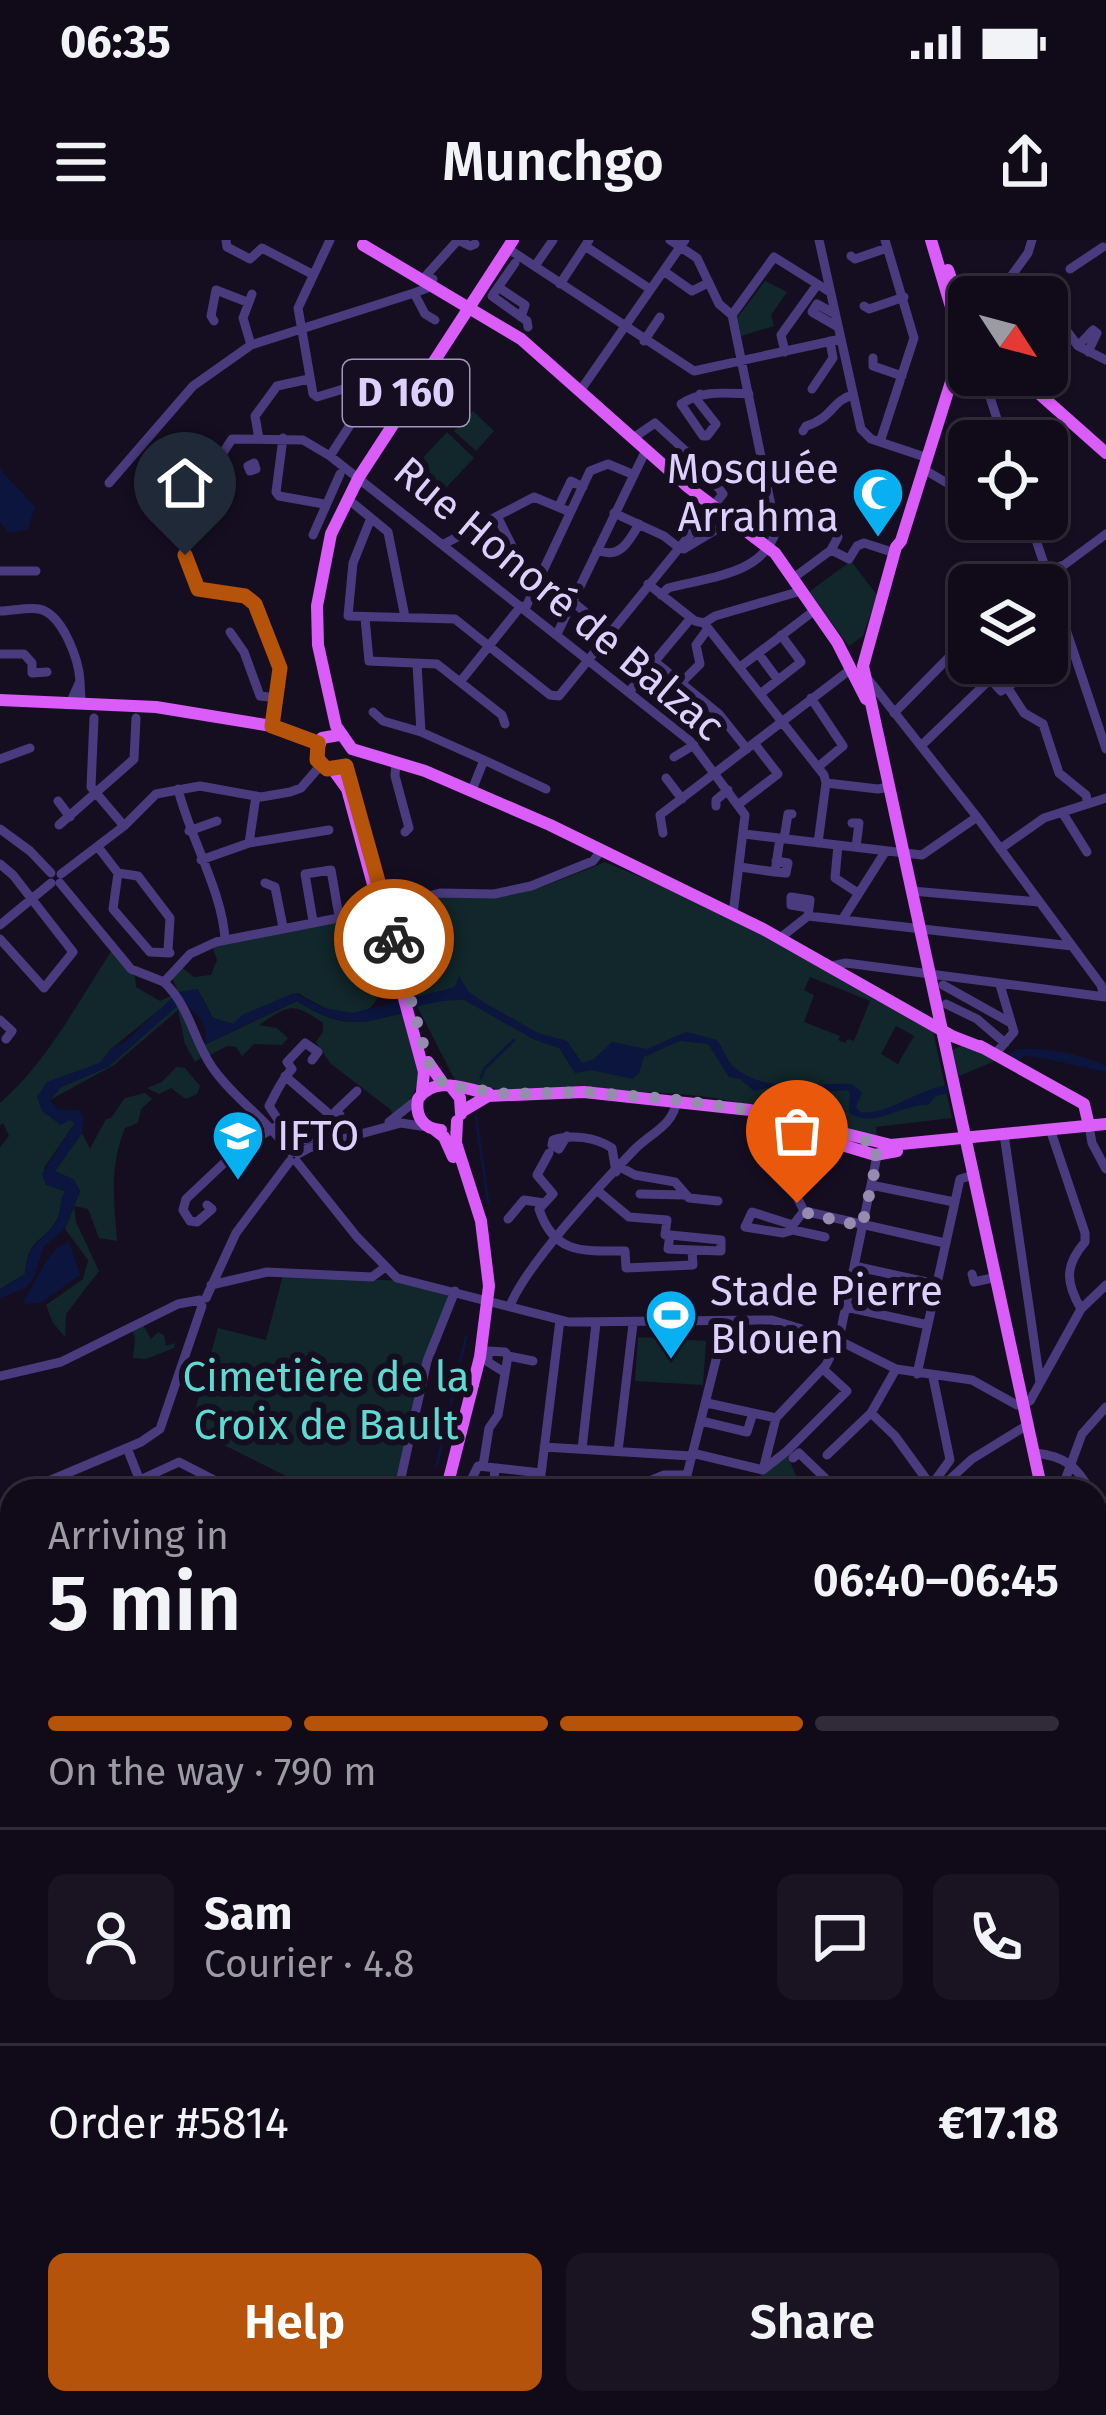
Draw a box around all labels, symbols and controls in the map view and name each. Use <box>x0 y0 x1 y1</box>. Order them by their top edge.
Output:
text: 06:35 <box>60 15 171 69</box>
icon: menu <box>48 129 114 195</box>
icon: share <box>992 129 1058 195</box>
text: Munchgo <box>442 130 664 194</box>
north arrow <box>948 276 1068 396</box>
map controls <box>948 276 1068 684</box>
road number: D 160 <box>343 360 469 426</box>
button: locate <box>948 420 1068 540</box>
pin <box>134 432 236 555</box>
place label: Mosquée Arrahma <box>667 444 839 542</box>
street label: Rue Honoré de Balzac <box>384 446 734 752</box>
icon: home <box>152 450 218 516</box>
mosque icon: Mosquée Arrahma <box>850 465 906 539</box>
button: layers <box>948 564 1068 684</box>
courier <box>334 879 454 999</box>
icon: bike <box>361 906 427 972</box>
pin <box>746 1080 848 1203</box>
icon: bag <box>764 1098 830 1164</box>
school or university icon: IFTO <box>210 1108 266 1182</box>
place label: IFTO <box>277 1111 359 1161</box>
place label: Stade Pierre Blouen <box>710 1266 943 1364</box>
sports icon: Stade Pierre Blouen <box>643 1287 699 1361</box>
park label: Cimetière de la Croix de Bault <box>182 1352 470 1450</box>
text: Arriving in <box>48 1513 229 1559</box>
text: 06:40–06:45 <box>813 1554 1059 1608</box>
text: 5 min <box>48 1557 241 1651</box>
text: On the way · 790 m <box>48 1749 377 1795</box>
button: person <box>48 1874 174 2000</box>
button: chat <box>777 1874 903 2000</box>
button: phone <box>933 1874 1059 2000</box>
text: Sam <box>204 1887 292 1941</box>
text: Courier · 4.8 <box>204 1941 415 1987</box>
text: Order #5814 <box>48 2096 289 2150</box>
text: €17.18 <box>938 2096 1059 2150</box>
button: Help <box>48 2253 542 2391</box>
button: Share <box>566 2253 1059 2391</box>

